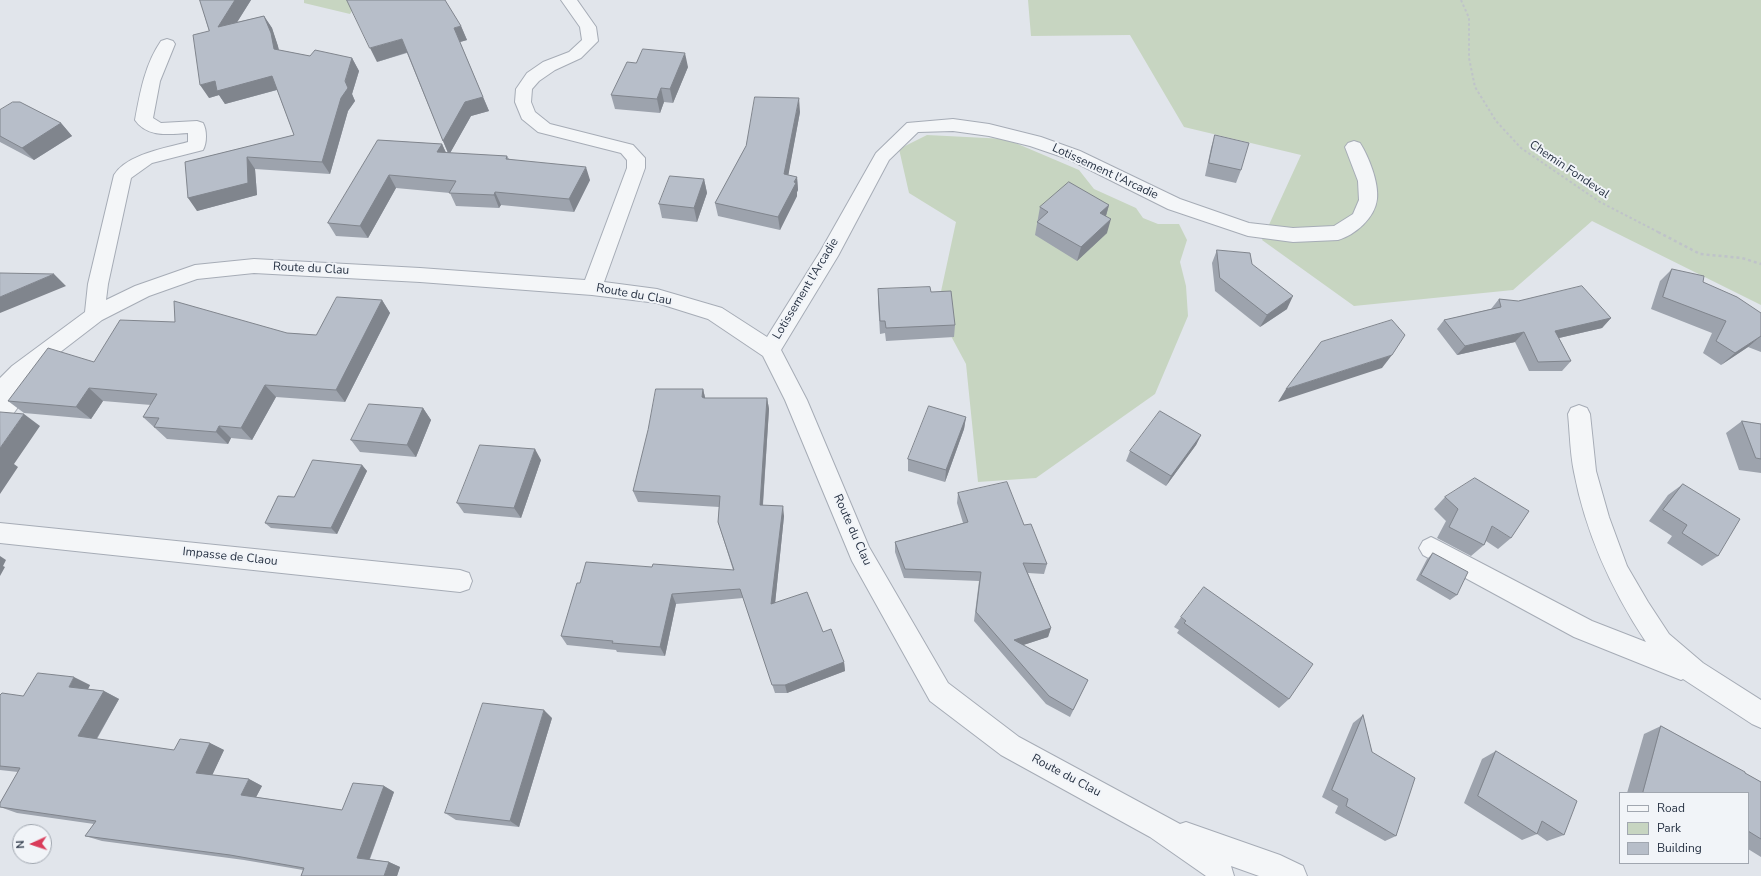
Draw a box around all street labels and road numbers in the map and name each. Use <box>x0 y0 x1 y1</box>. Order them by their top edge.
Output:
street label: Chemin Fondeval <box>1526 138 1612 202</box>
street label: Lotissement l'Arcadie <box>1050 141 1160 203</box>
street label: Lotissement l'Arcadie <box>770 236 842 342</box>
street label: Route du Clau <box>272 260 350 278</box>
street label: Route du Clau <box>595 281 673 309</box>
street label: Route du Clau <box>830 492 874 568</box>
street label: Impasse de Claou <box>182 545 278 569</box>
street label: Route du Clau <box>1029 752 1103 800</box>

